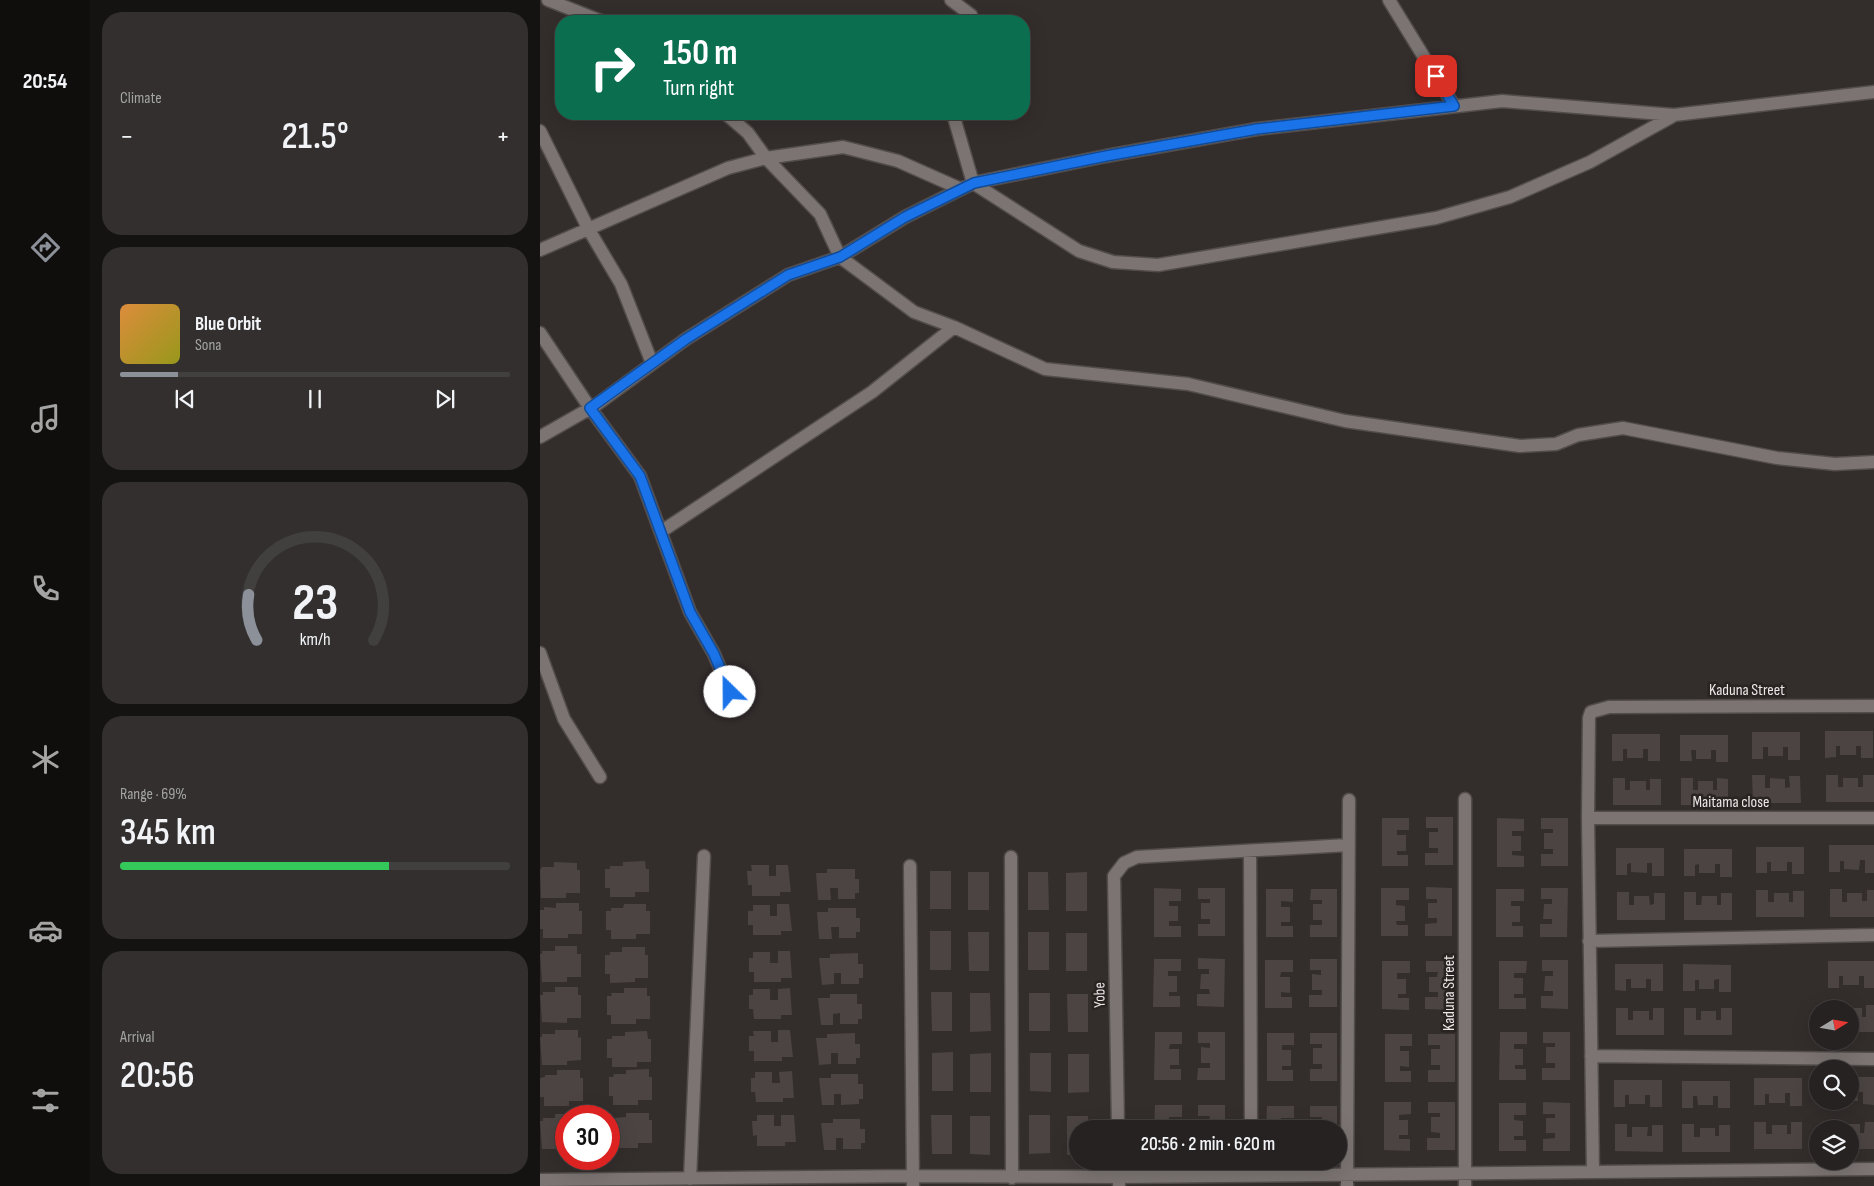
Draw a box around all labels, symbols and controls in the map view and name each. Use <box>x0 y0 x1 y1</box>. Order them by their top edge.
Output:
text: 150 m <box>663 32 737 75</box>
icon: right <box>580 35 645 100</box>
pin <box>1415 55 1457 97</box>
icon: arrive <box>1422 62 1450 90</box>
text: 20:54 <box>23 68 67 95</box>
text: Turn right <box>663 75 734 102</box>
text: Climate <box>120 89 162 108</box>
text: 21.5° <box>281 114 349 159</box>
text: − <box>120 120 134 153</box>
text: + <box>496 120 510 153</box>
icon: directions <box>28 230 63 265</box>
text: Blue Orbit <box>195 313 261 336</box>
text: Sona <box>195 336 222 355</box>
icon: previous <box>171 385 199 413</box>
icon: pause <box>301 385 329 413</box>
icon: next <box>431 385 459 413</box>
icon: music <box>28 401 63 436</box>
icon: phone <box>28 571 63 606</box>
text: 23 <box>292 572 338 635</box>
text: km/h <box>300 629 330 650</box>
position arrow <box>703 665 755 717</box>
street label: Kaduna Street <box>1709 681 1785 700</box>
icon: climate <box>28 742 63 777</box>
text: Range · 69% <box>120 785 187 804</box>
street label: Maitama close <box>1693 793 1769 812</box>
text: 345 km <box>120 810 216 855</box>
icon: car <box>28 913 63 948</box>
street label: Kaduna Street <box>1440 955 1459 1031</box>
street label: Yobe <box>1090 982 1110 1008</box>
north arrow <box>1809 1000 1859 1050</box>
map controls <box>1809 1000 1859 1170</box>
text: Arrival <box>120 1028 154 1047</box>
text: 20:56 <box>120 1053 195 1098</box>
button: search <box>1809 1060 1859 1110</box>
icon: filters <box>28 1083 63 1118</box>
speed limit sign: 30 <box>555 1105 620 1170</box>
button: layers <box>1809 1120 1859 1170</box>
text: 20:56 · 2 min · 620 m <box>1141 1133 1275 1156</box>

